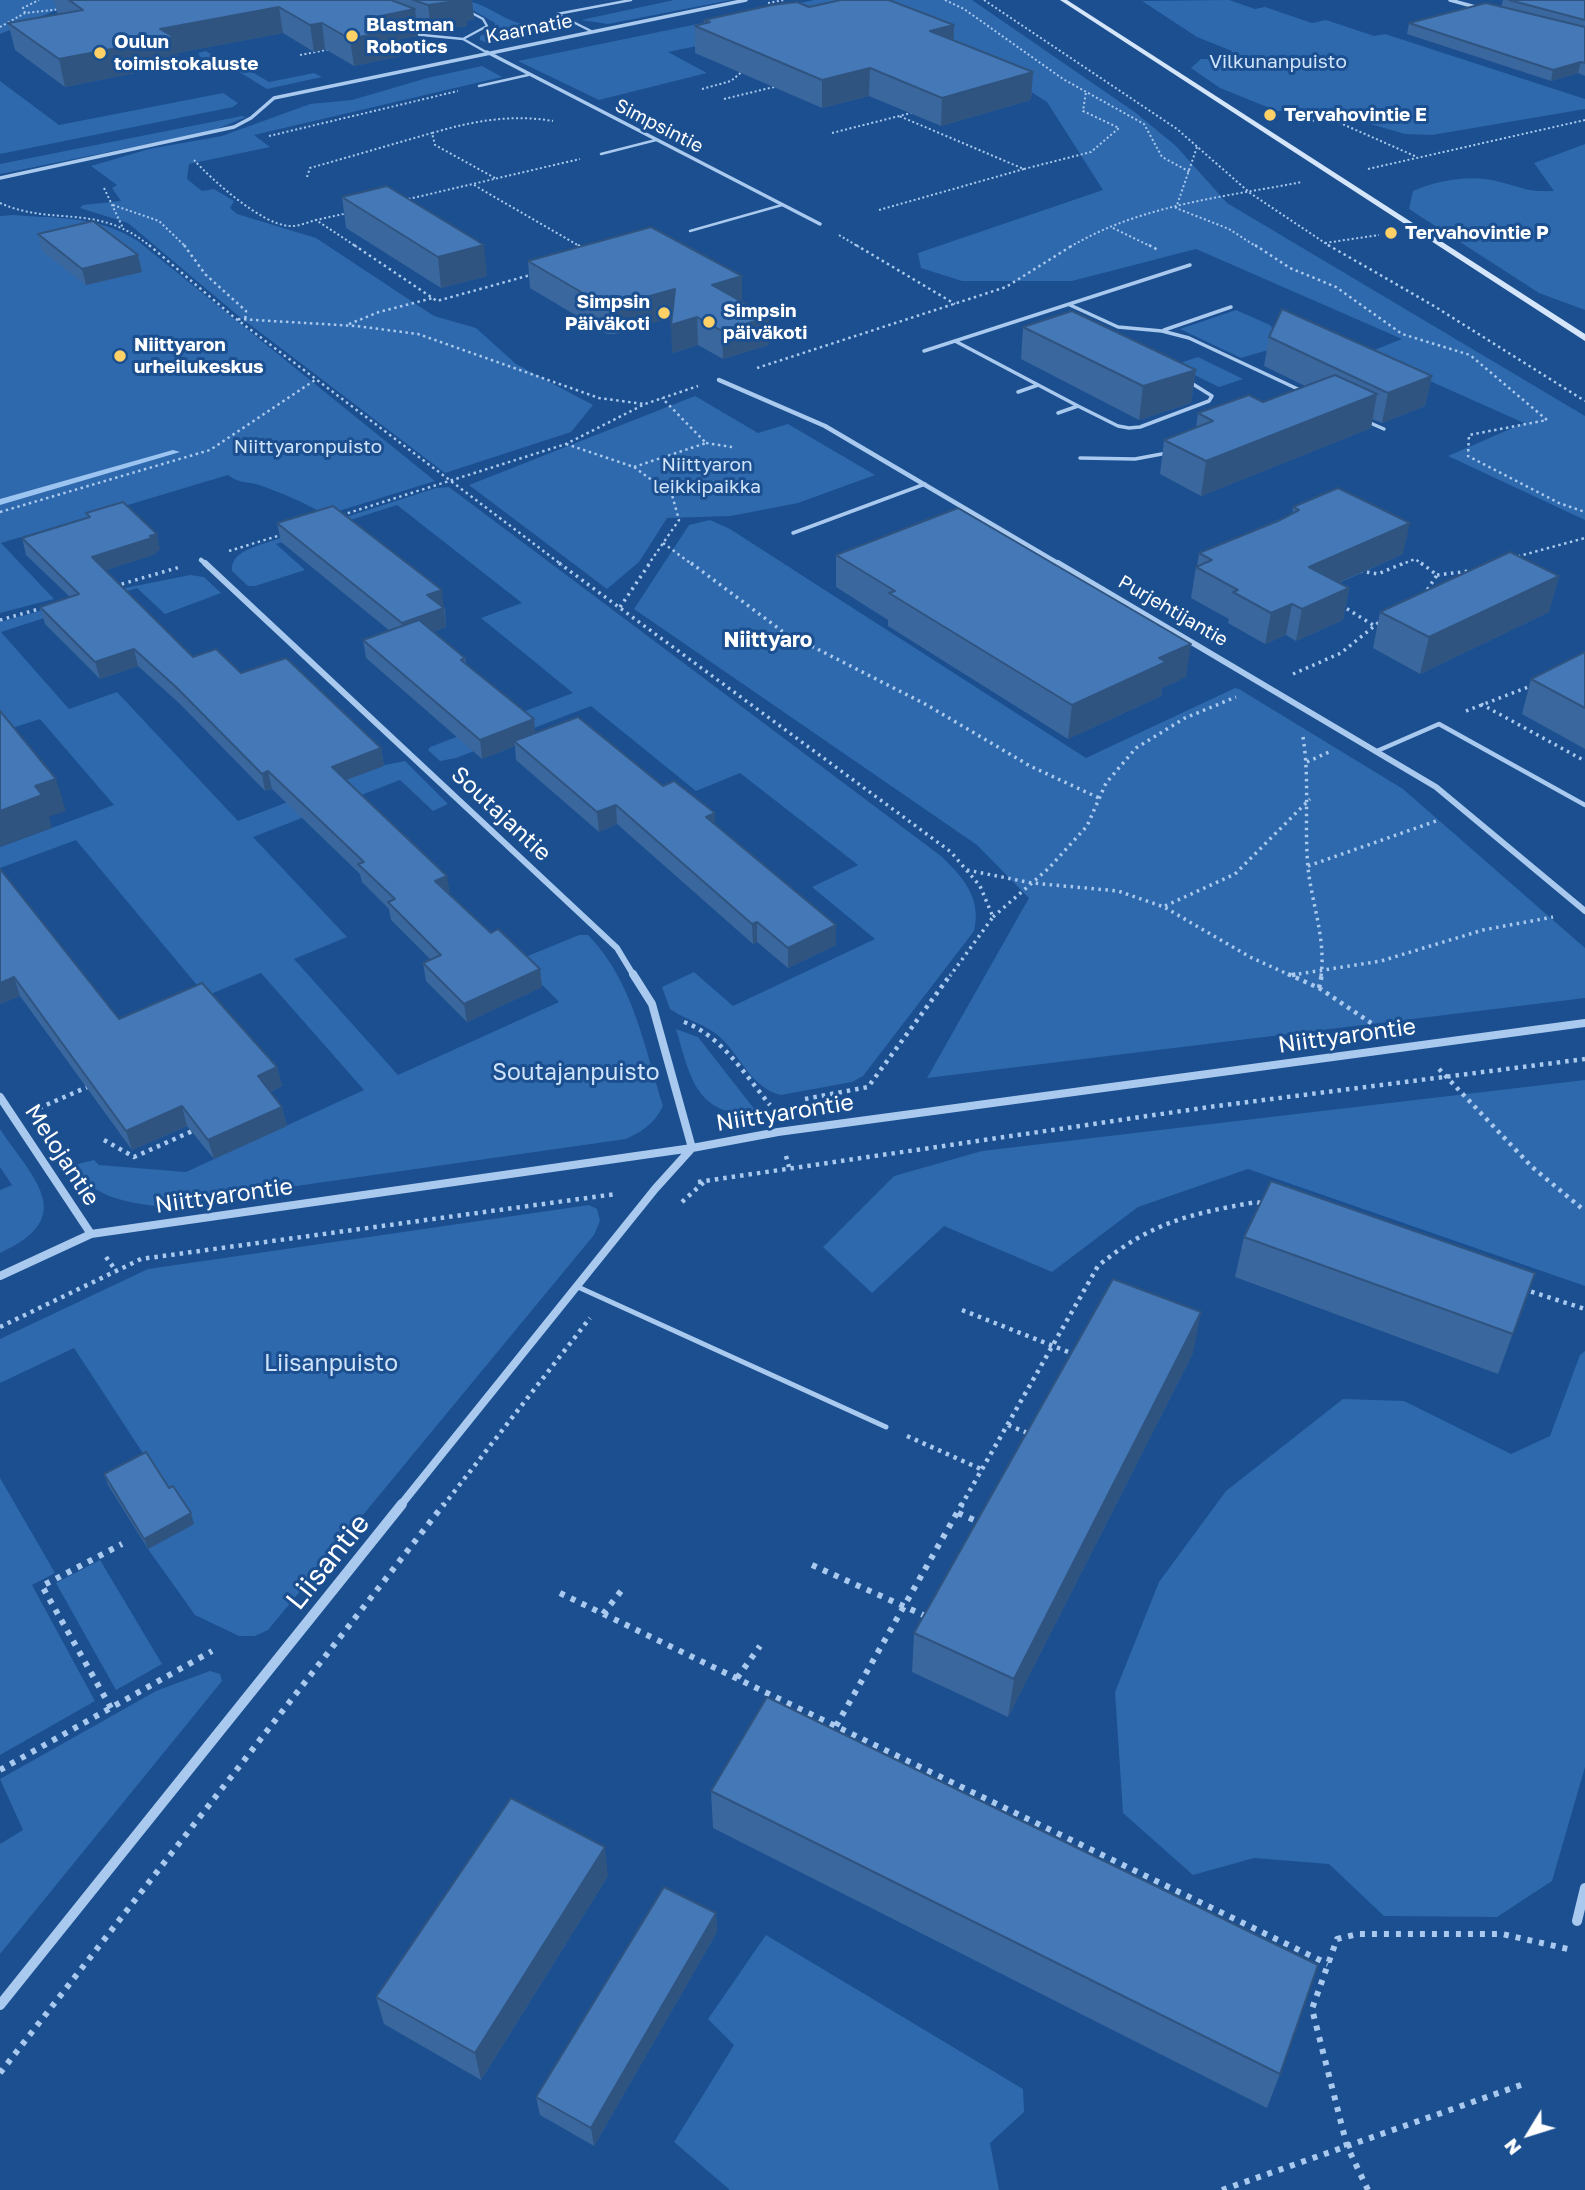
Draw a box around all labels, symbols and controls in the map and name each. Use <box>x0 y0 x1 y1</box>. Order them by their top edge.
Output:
street label: Kaarnatie <box>484 9 574 49</box>
place label: Blastman Robotics <box>366 14 454 58</box>
marker: Blastman Robotics <box>344 28 360 44</box>
place label: Oulun toimistokaluste <box>114 31 258 75</box>
marker: Oulun toimistokaluste <box>92 45 108 61</box>
park label: Vilkunanpuisto <box>1209 51 1347 73</box>
street label: Simpsintie <box>611 94 707 158</box>
place label: Tervahovintie E <box>1284 104 1427 126</box>
marker: Tervahovintie E <box>1262 107 1278 123</box>
place label: Tervahovintie P <box>1405 222 1549 244</box>
marker: Tervahovintie P <box>1383 225 1399 241</box>
place label: Simpsin Päiväkoti <box>565 291 650 335</box>
place label: Simpsin päiväkoti <box>723 300 807 344</box>
marker: Simpsin Päiväkoti <box>656 305 672 321</box>
marker: Simpsin päiväkoti <box>701 314 717 330</box>
place label: Niittyaron urheilukeskus <box>134 334 264 378</box>
marker: Niittyaron urheilukeskus <box>112 348 128 364</box>
park label: Niittyaronpuisto <box>234 436 382 458</box>
park label: Niittyaron leikkipaikka <box>653 454 761 498</box>
street label: Purjehtijantie <box>1114 570 1232 652</box>
district label: Niittyaro <box>724 627 812 653</box>
street label: Soutajantie <box>445 761 557 867</box>
street label: Niittyarontie <box>1276 1013 1418 1059</box>
park label: Soutajanpuisto <box>492 1059 660 1087</box>
street label: Niittyarontie <box>714 1089 856 1137</box>
street label: Melojantie <box>19 1099 105 1211</box>
street label: Niittyarontie <box>153 1173 295 1219</box>
park label: Liisanpuisto <box>264 1350 398 1378</box>
street label: Liisantie <box>279 1507 377 1617</box>
north arrow <box>1494 2099 1564 2169</box>
text: N <box>1499 2134 1526 2160</box>

